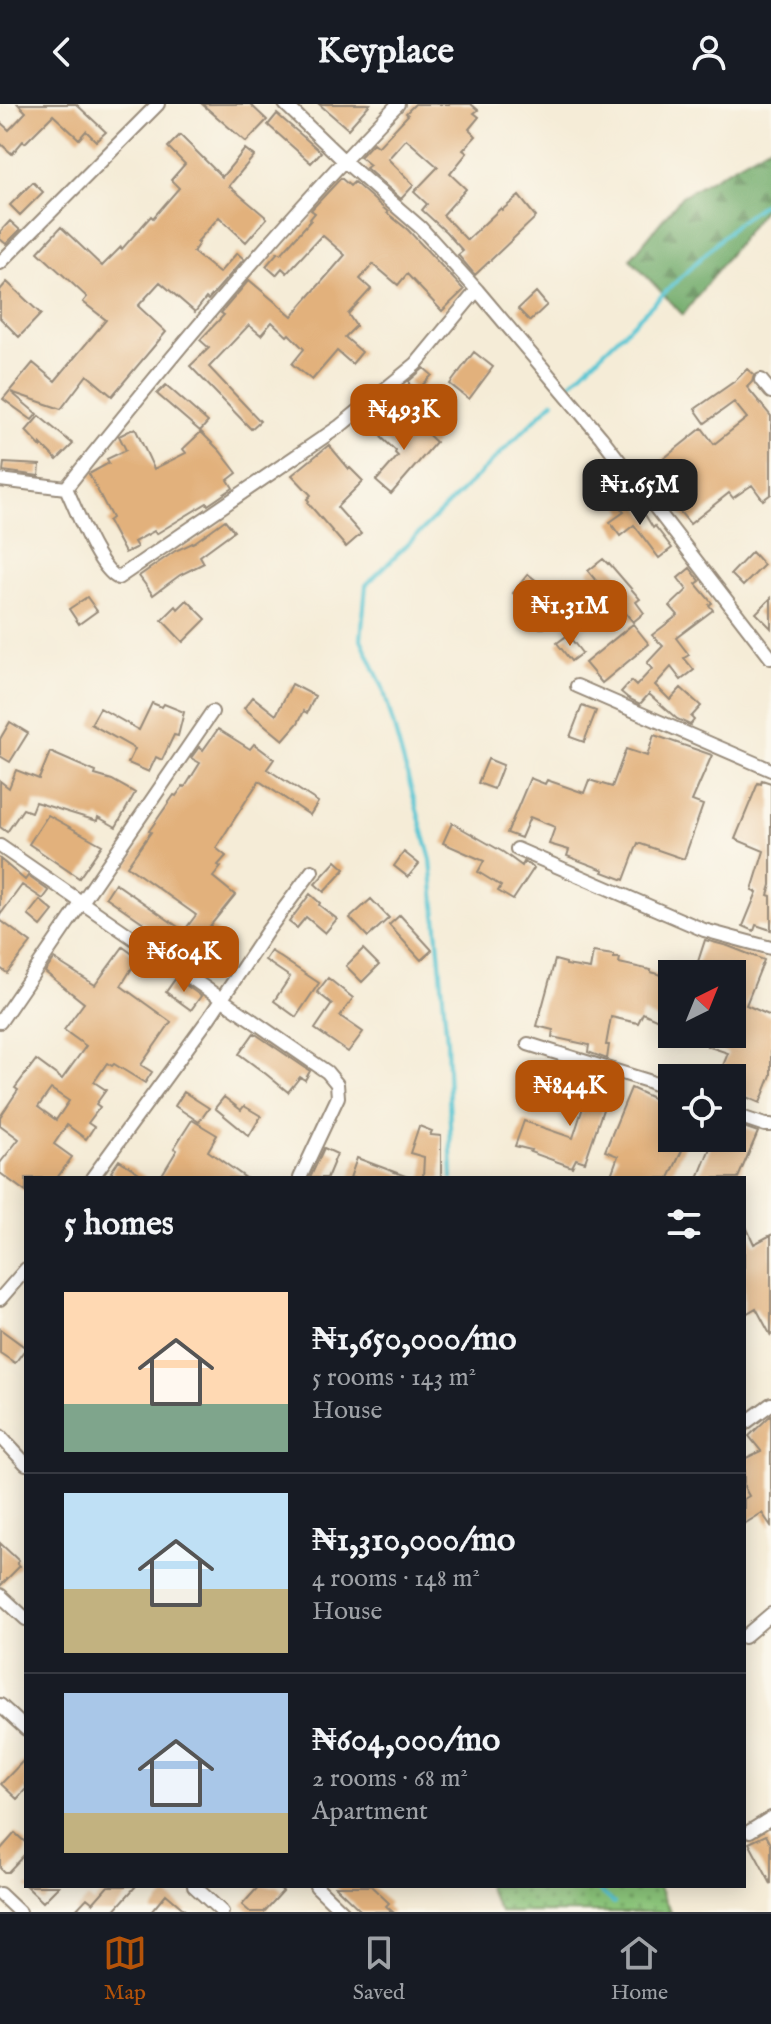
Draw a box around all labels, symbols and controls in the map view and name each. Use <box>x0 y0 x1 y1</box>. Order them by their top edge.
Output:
text: Keyplace <box>317 29 454 75</box>
icon: back <box>40 30 84 74</box>
icon: person <box>687 30 731 74</box>
pin: ₦493K <box>348 384 460 452</box>
text: ₦493K <box>368 393 440 426</box>
pin: ₦1.65M <box>575 459 705 527</box>
text: ₦1.65M <box>601 468 679 501</box>
pin: ₦1.31M <box>505 580 635 648</box>
text: ₦1.31M <box>531 589 609 622</box>
pin: ₦604K <box>128 926 240 994</box>
text: ₦604K <box>147 935 221 968</box>
north arrow <box>658 960 746 1048</box>
map controls <box>658 960 746 1152</box>
pin: ₦844K <box>514 1060 626 1128</box>
button: locate <box>658 1064 746 1152</box>
text: ₦844K <box>533 1069 607 1102</box>
icon: filters <box>662 1202 706 1246</box>
text: 5 homes <box>64 1203 174 1246</box>
text: ₦1,650,000/mo <box>312 1318 517 1361</box>
icon: home <box>128 1324 224 1420</box>
text: 5 rooms · 143 m² <box>312 1361 476 1394</box>
text: House <box>312 1394 382 1427</box>
text: ₦1,310,000/mo <box>312 1519 515 1562</box>
icon: home <box>128 1525 224 1621</box>
text: 4 rooms · 148 m² <box>312 1562 480 1595</box>
text: House <box>312 1595 382 1628</box>
text: ₦604,000/mo <box>312 1719 500 1762</box>
icon: home <box>128 1725 224 1821</box>
text: 2 rooms · 68 m² <box>312 1762 468 1795</box>
text: Apartment <box>312 1795 428 1828</box>
tab: Map <box>103 1931 147 2007</box>
tab: Saved <box>353 1931 405 2007</box>
tab: Home <box>611 1931 668 2007</box>

